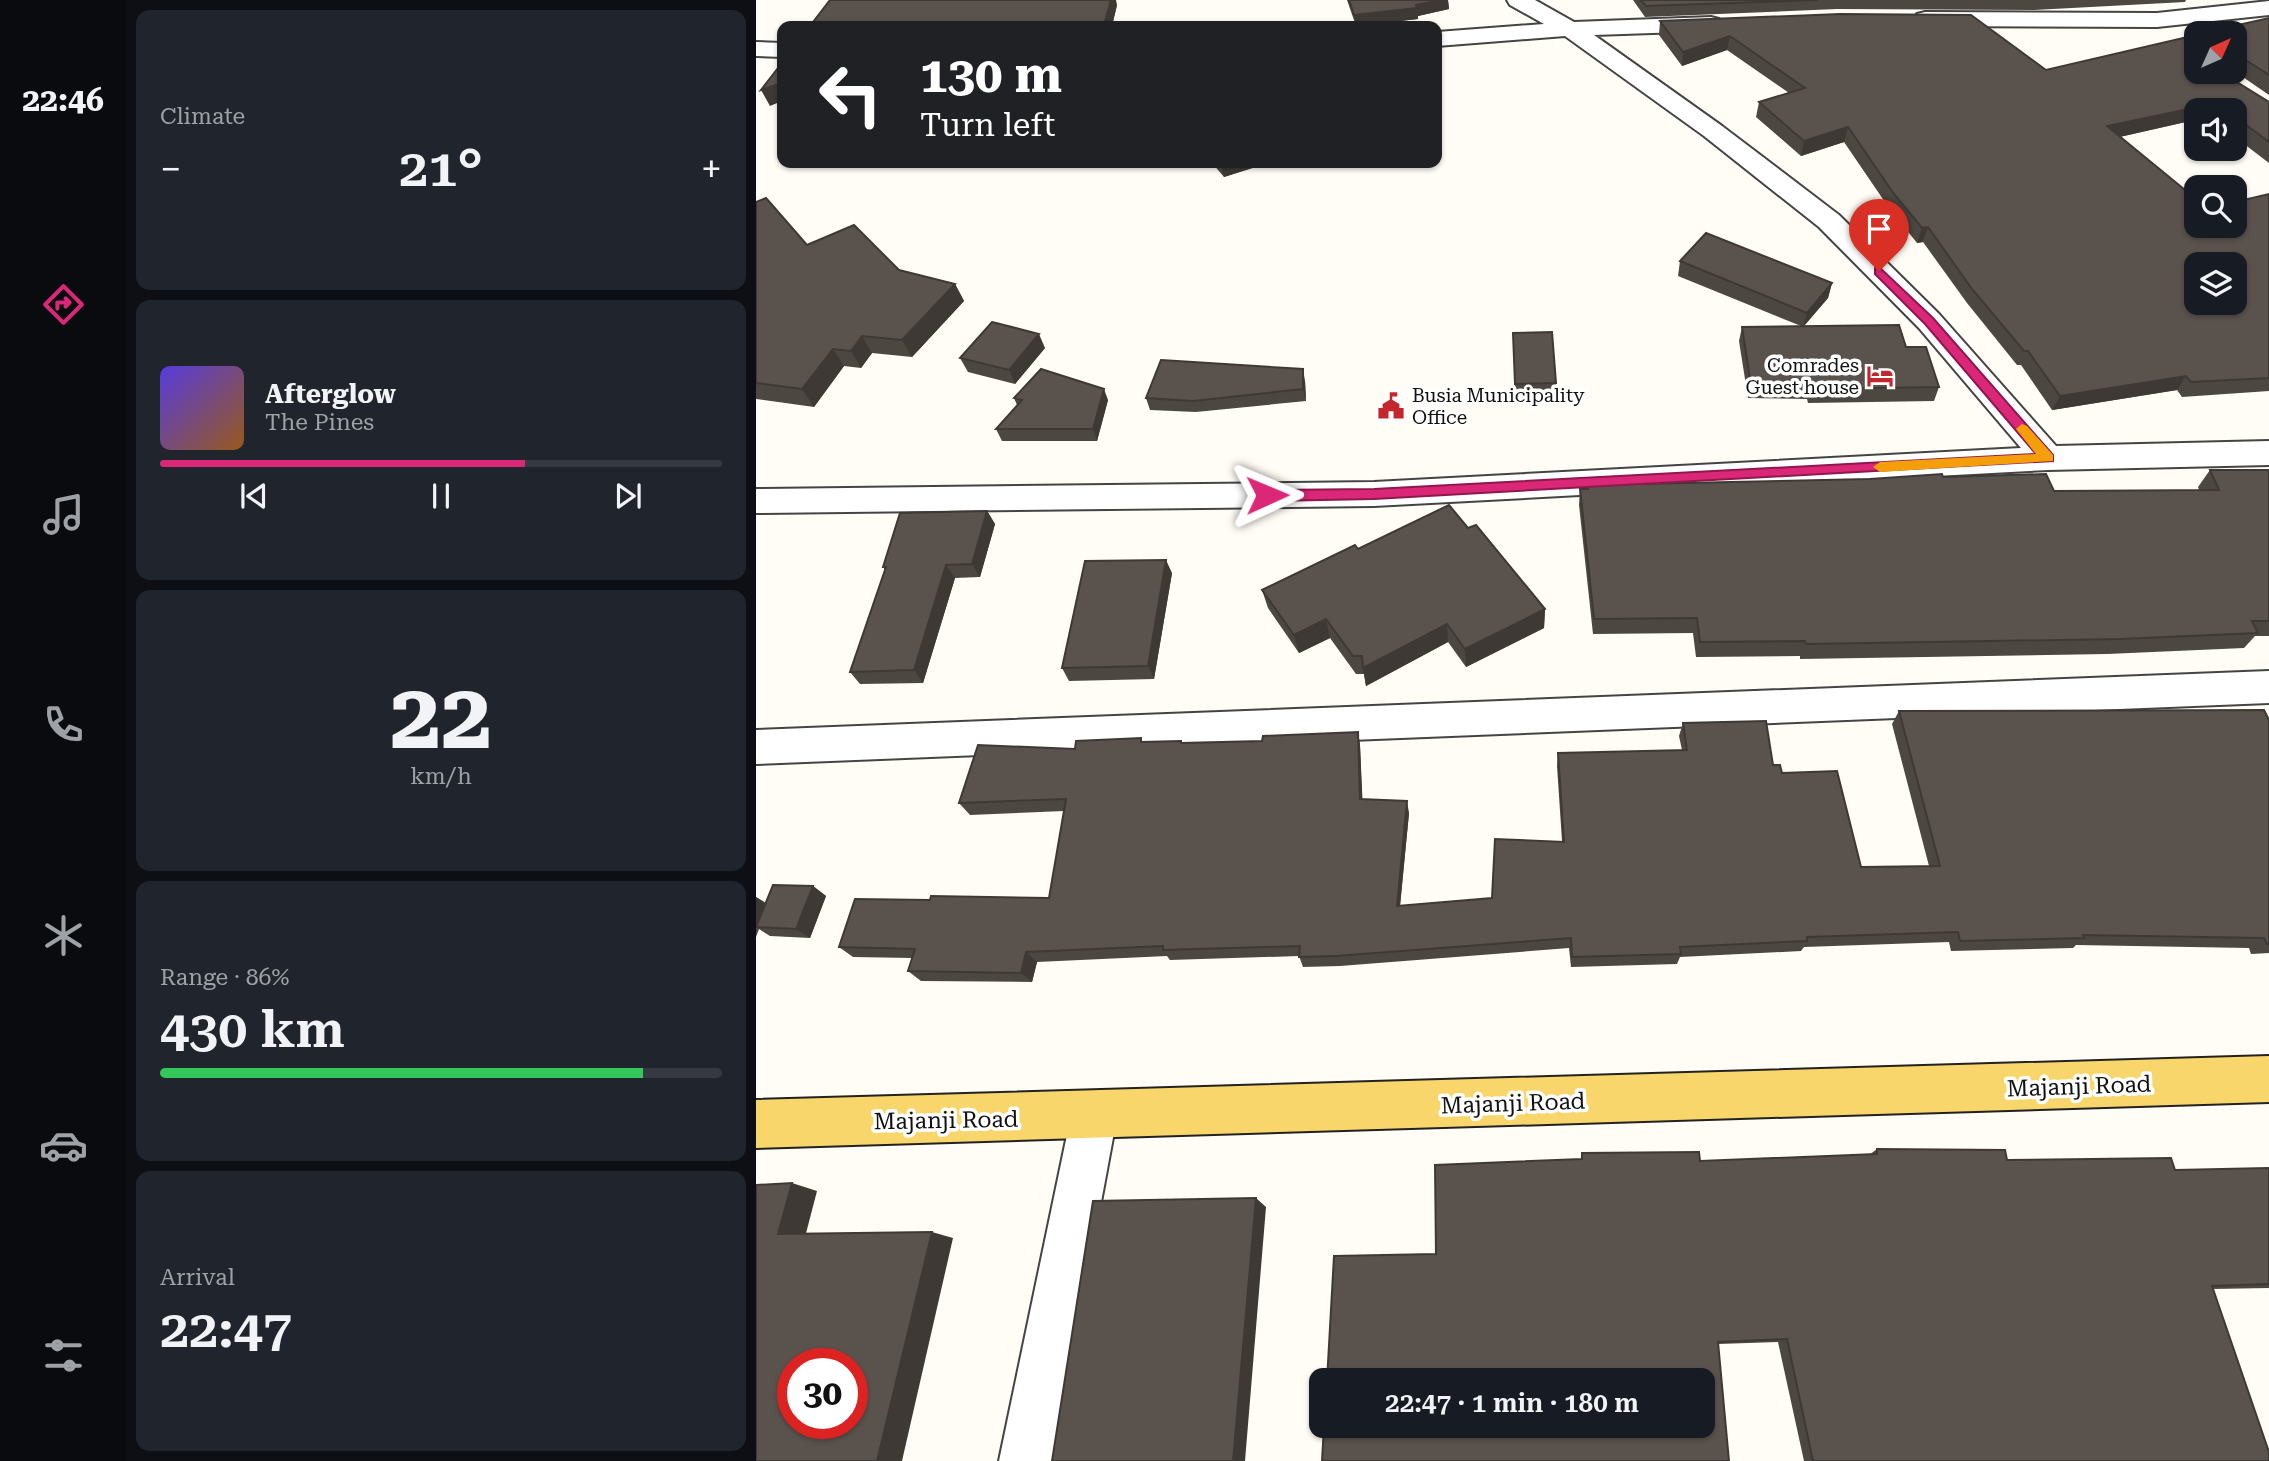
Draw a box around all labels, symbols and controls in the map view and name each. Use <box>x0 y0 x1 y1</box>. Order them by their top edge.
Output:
north arrow <box>2184 21 2247 84</box>
map controls <box>2184 21 2247 315</box>
text: 130 m <box>920 47 1062 104</box>
icon: left <box>805 49 896 140</box>
text: 22:46 <box>22 81 104 119</box>
button: sound <box>2184 98 2247 161</box>
text: Climate <box>160 103 245 130</box>
text: Turn left <box>920 106 1055 144</box>
text: 21° <box>399 138 483 199</box>
text: − <box>160 147 181 191</box>
text: + <box>701 147 722 191</box>
button: search <box>2184 175 2247 238</box>
pin <box>1849 199 1909 271</box>
icon: arrive <box>1860 210 1898 248</box>
button: layers <box>2184 252 2247 315</box>
icon: directions <box>39 280 88 329</box>
place label: Comrades Guest house <box>1745 354 1859 399</box>
hotel icon: Comrades Guest house <box>1865 361 1895 391</box>
text: Afterglow <box>265 379 396 409</box>
place label: Busia Municipality Office <box>1412 384 1585 429</box>
public building icon: Busia Municipality Office <box>1376 391 1406 421</box>
text: The Pines <box>265 409 374 436</box>
position arrow <box>1230 458 1304 532</box>
icon: previous <box>235 477 273 515</box>
icon: pause <box>422 477 460 515</box>
icon: next <box>609 477 647 515</box>
icon: music <box>39 490 88 539</box>
text: 22 <box>390 664 492 770</box>
icon: phone <box>39 700 88 749</box>
text: km/h <box>410 763 472 790</box>
icon: climate <box>39 911 88 960</box>
text: Range · 86% <box>160 964 289 991</box>
text: 430 km <box>160 999 345 1060</box>
street label: Majanji Road <box>2006 1070 2152 1103</box>
street label: Majanji Road <box>1440 1087 1586 1120</box>
street label: Majanji Road <box>873 1106 1019 1135</box>
icon: car <box>39 1121 88 1170</box>
text: Arrival <box>160 1264 235 1291</box>
text: 22:47 <box>160 1299 292 1360</box>
icon: filters <box>39 1331 88 1380</box>
speed limit sign: 30 <box>777 1348 868 1439</box>
text: 22:47 · 1 min · 180 m <box>1385 1388 1639 1418</box>

